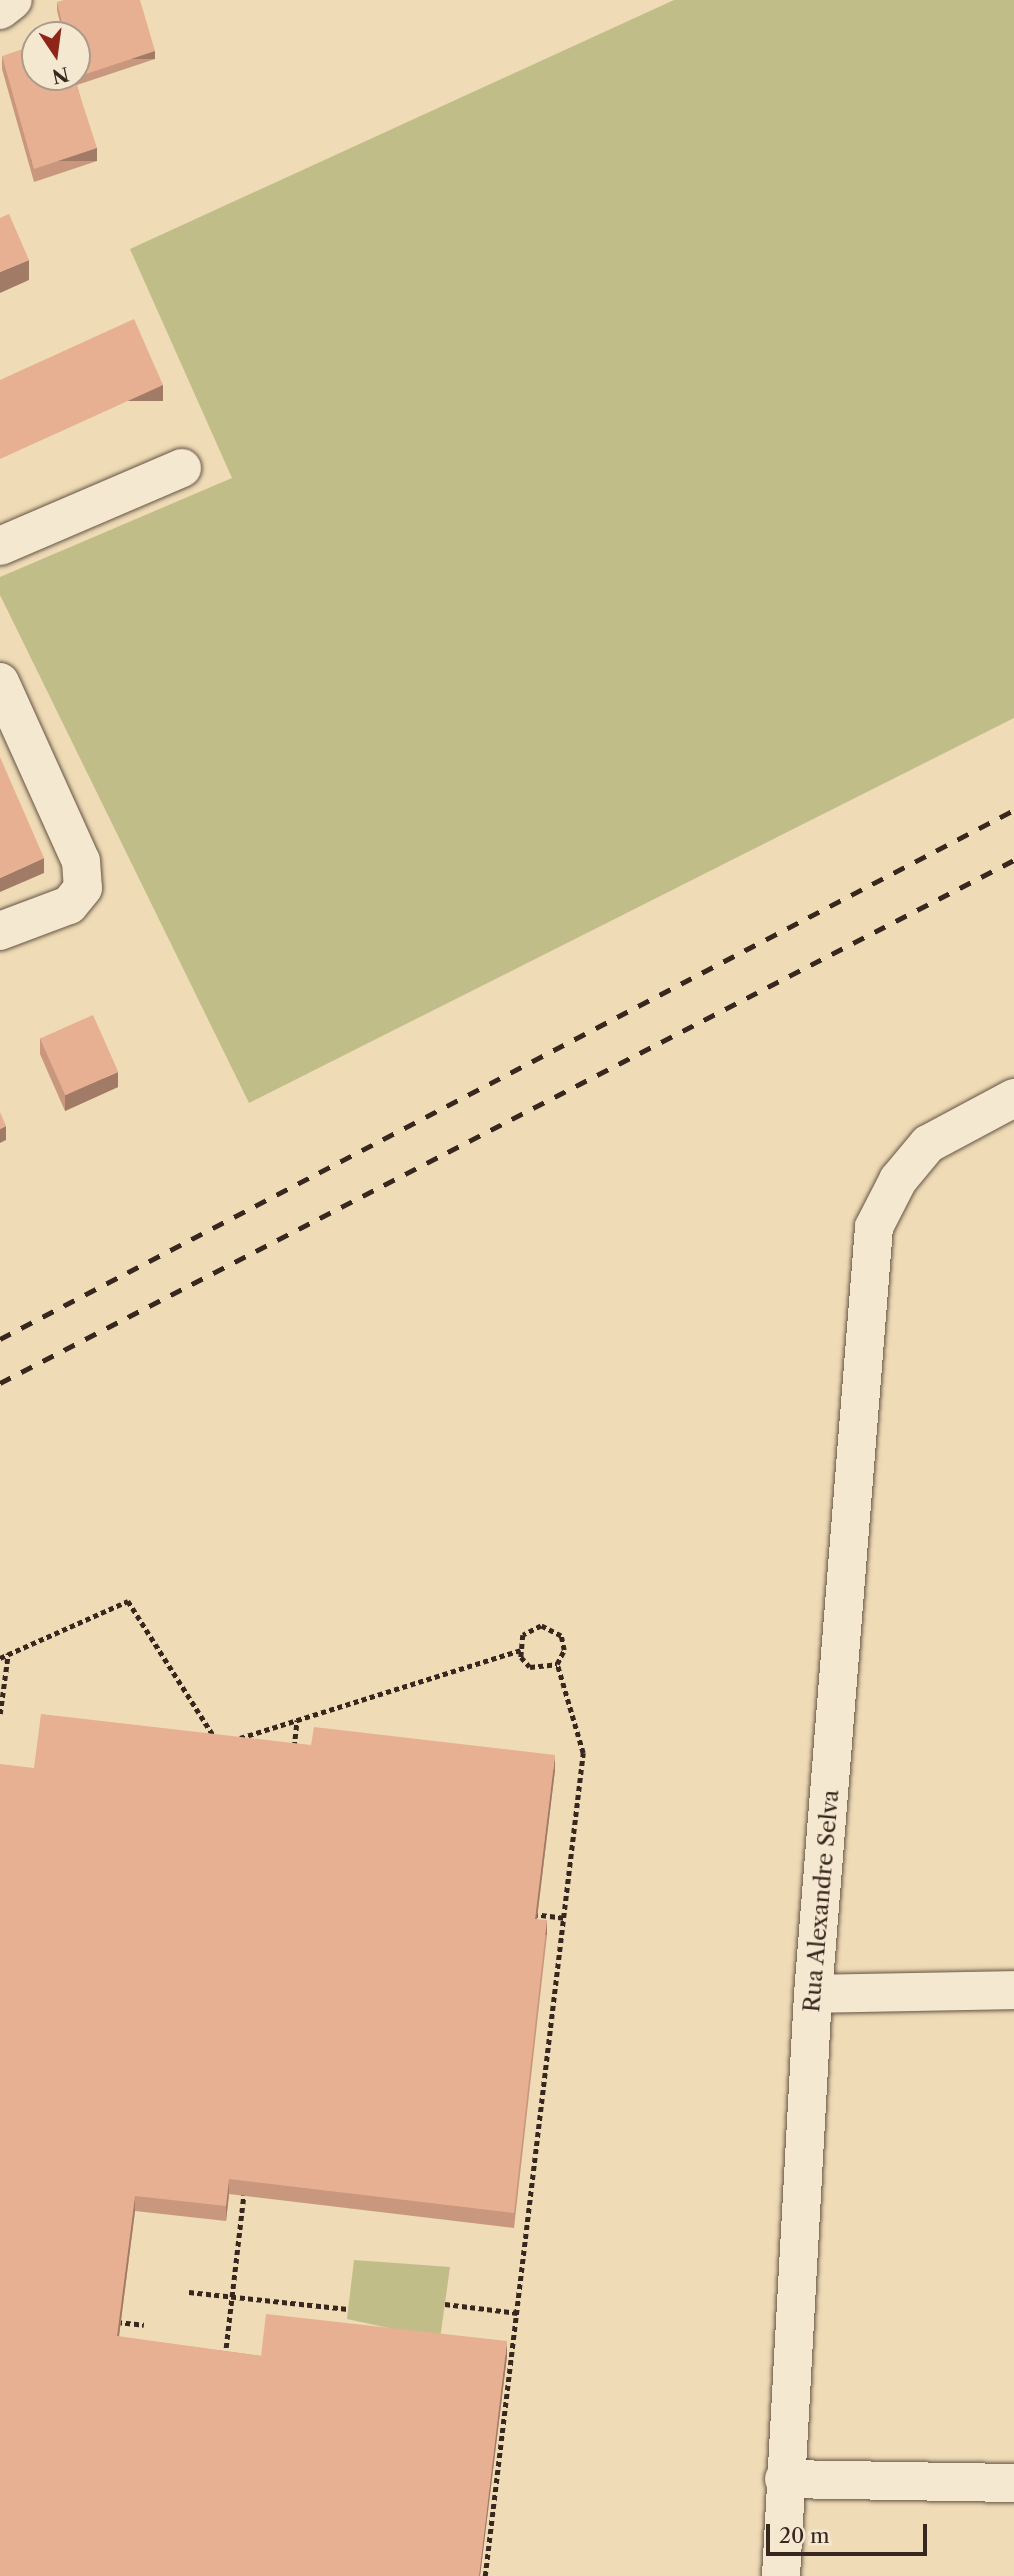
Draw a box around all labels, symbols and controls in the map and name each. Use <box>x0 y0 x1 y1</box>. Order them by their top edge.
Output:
north arrow <box>21 21 91 91</box>
text: N <box>50 62 71 88</box>
street label: Rua Alexandre Selva <box>797 1788 845 2014</box>
scale bar <box>769 2510 930 2554</box>
text: 20 m <box>779 2523 830 2548</box>

